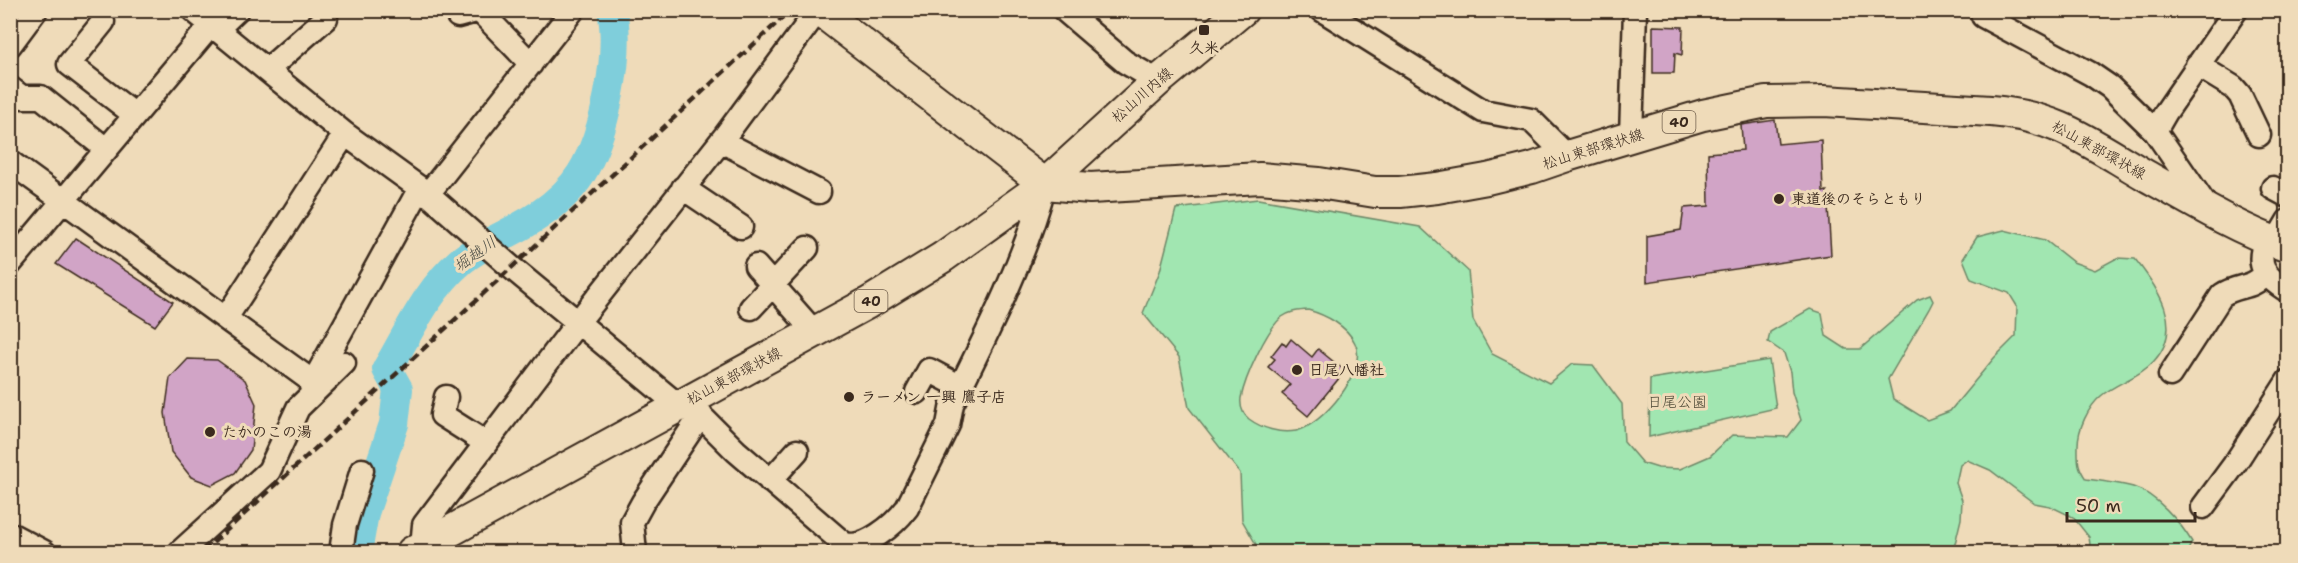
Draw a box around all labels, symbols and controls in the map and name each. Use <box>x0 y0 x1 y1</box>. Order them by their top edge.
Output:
marker: 久米 <box>1197 23 1211 37</box>
place label: 久米 <box>1189 38 1219 58</box>
street label: 松山川内線 <box>1107 63 1177 127</box>
road number: 40 <box>1662 111 1696 133</box>
street label: 松山東部環状線 <box>2048 116 2150 184</box>
street label: 松山東部環状線 <box>1540 124 1646 174</box>
place label: 東道後のそらともり <box>1791 189 1926 209</box>
marker: 東道後のそらともり <box>1772 192 1786 206</box>
water label: 堀越川 <box>449 231 501 277</box>
road number: 40 <box>854 290 888 312</box>
street label: 松山東部環状線 <box>683 343 785 409</box>
place label: 日尾八幡社 <box>1309 360 1384 380</box>
marker: 日尾八幡社 <box>1290 363 1304 377</box>
place label: ラーメン 一興 鷹子店 <box>861 387 1006 407</box>
marker: ラーメン 一興 鷹子店 <box>842 390 856 404</box>
park label: 日尾公園 <box>1647 392 1707 412</box>
place label: たかのこの湯 <box>222 422 312 442</box>
marker: たかのこの湯 <box>203 425 217 439</box>
scale bar <box>2067 485 2194 523</box>
text: 50 m <box>2076 494 2121 518</box>

